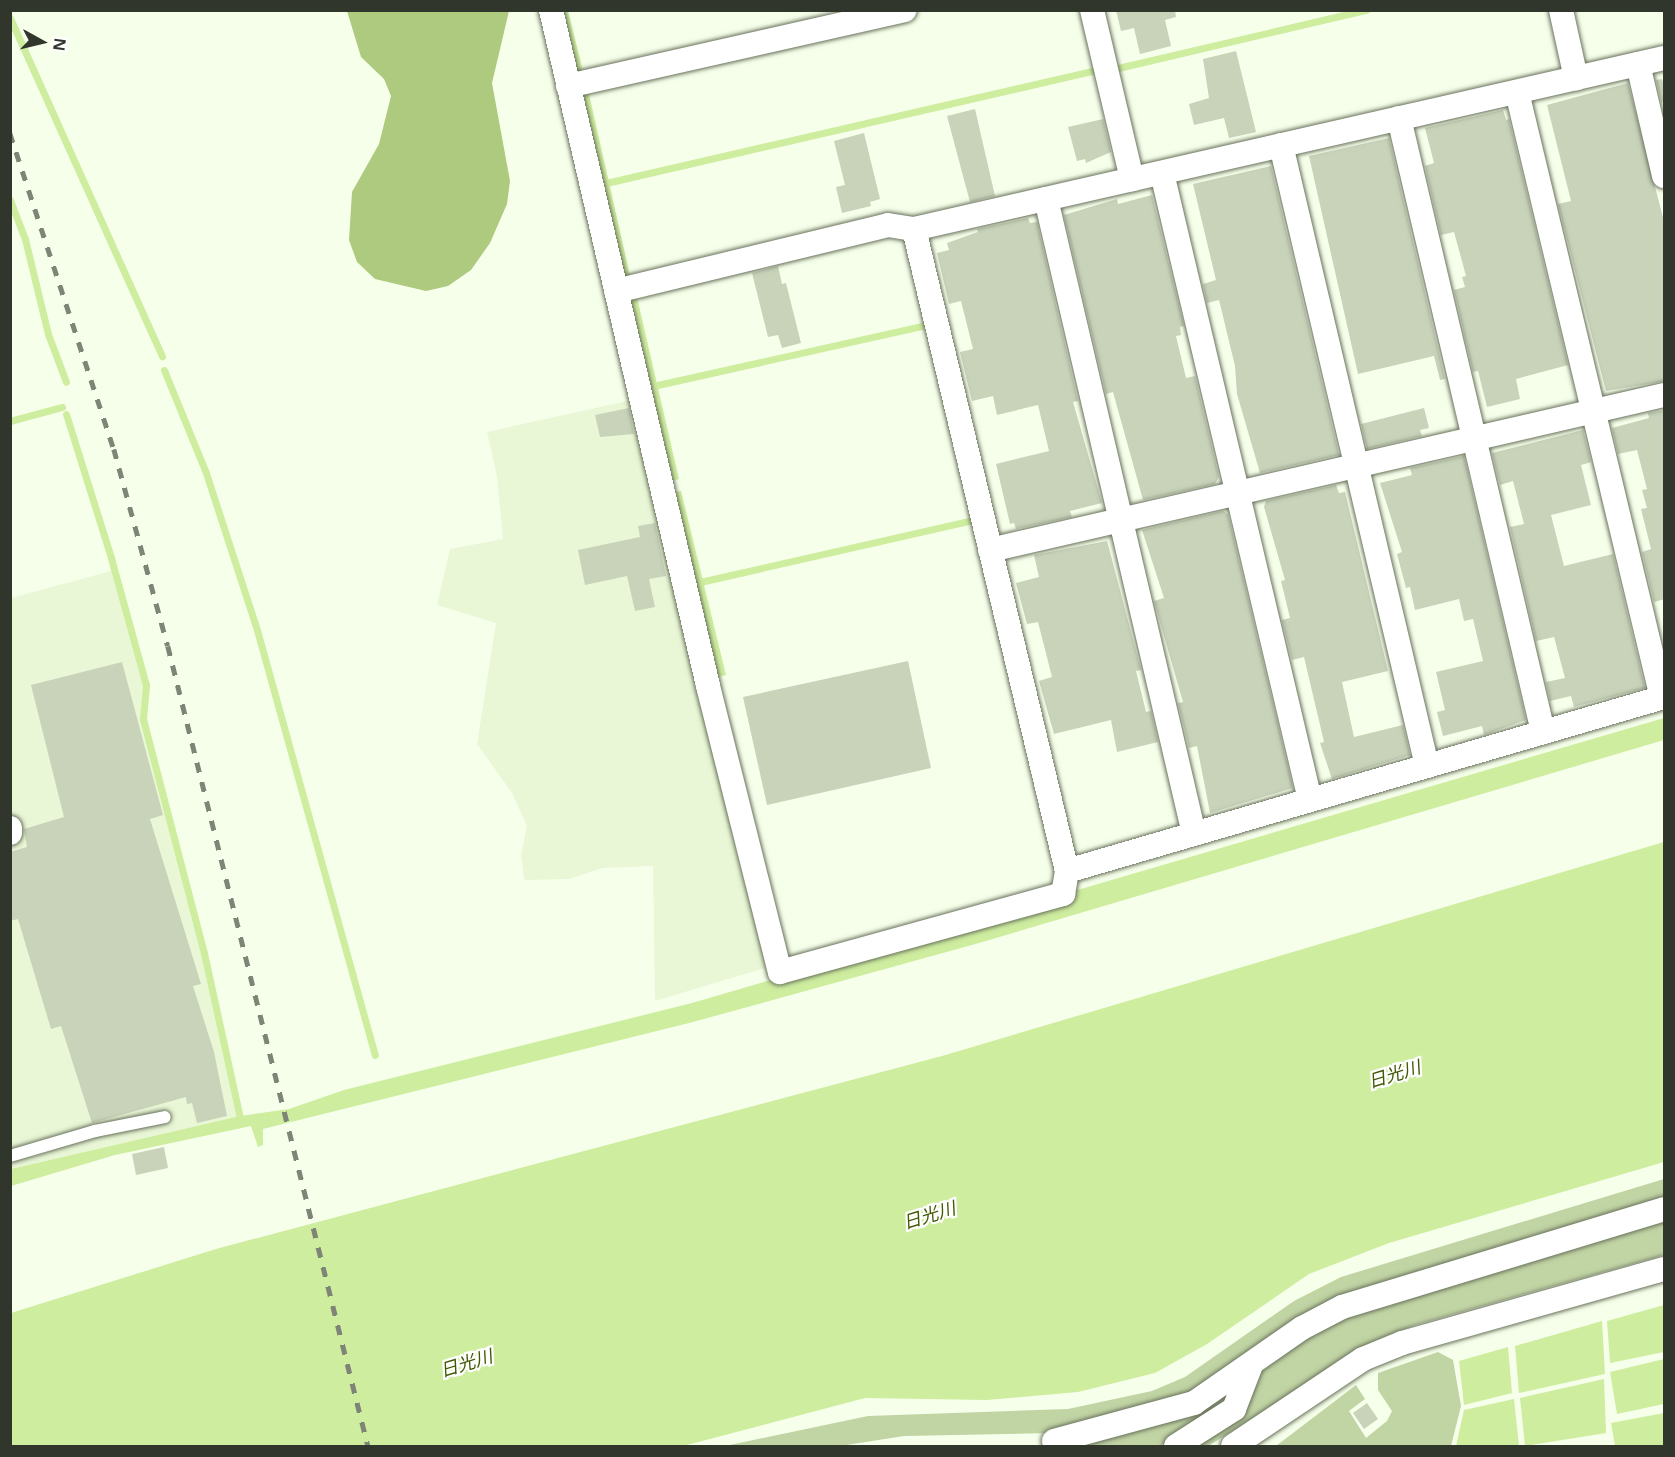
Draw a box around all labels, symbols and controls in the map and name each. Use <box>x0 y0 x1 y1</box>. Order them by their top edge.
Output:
north arrow <box>12 12 72 72</box>
text: N <box>48 37 72 52</box>
water label: 日光川 <box>1365 1056 1423 1092</box>
water label: 日光川 <box>900 1197 958 1233</box>
water label: 日光川 <box>437 1345 495 1381</box>

